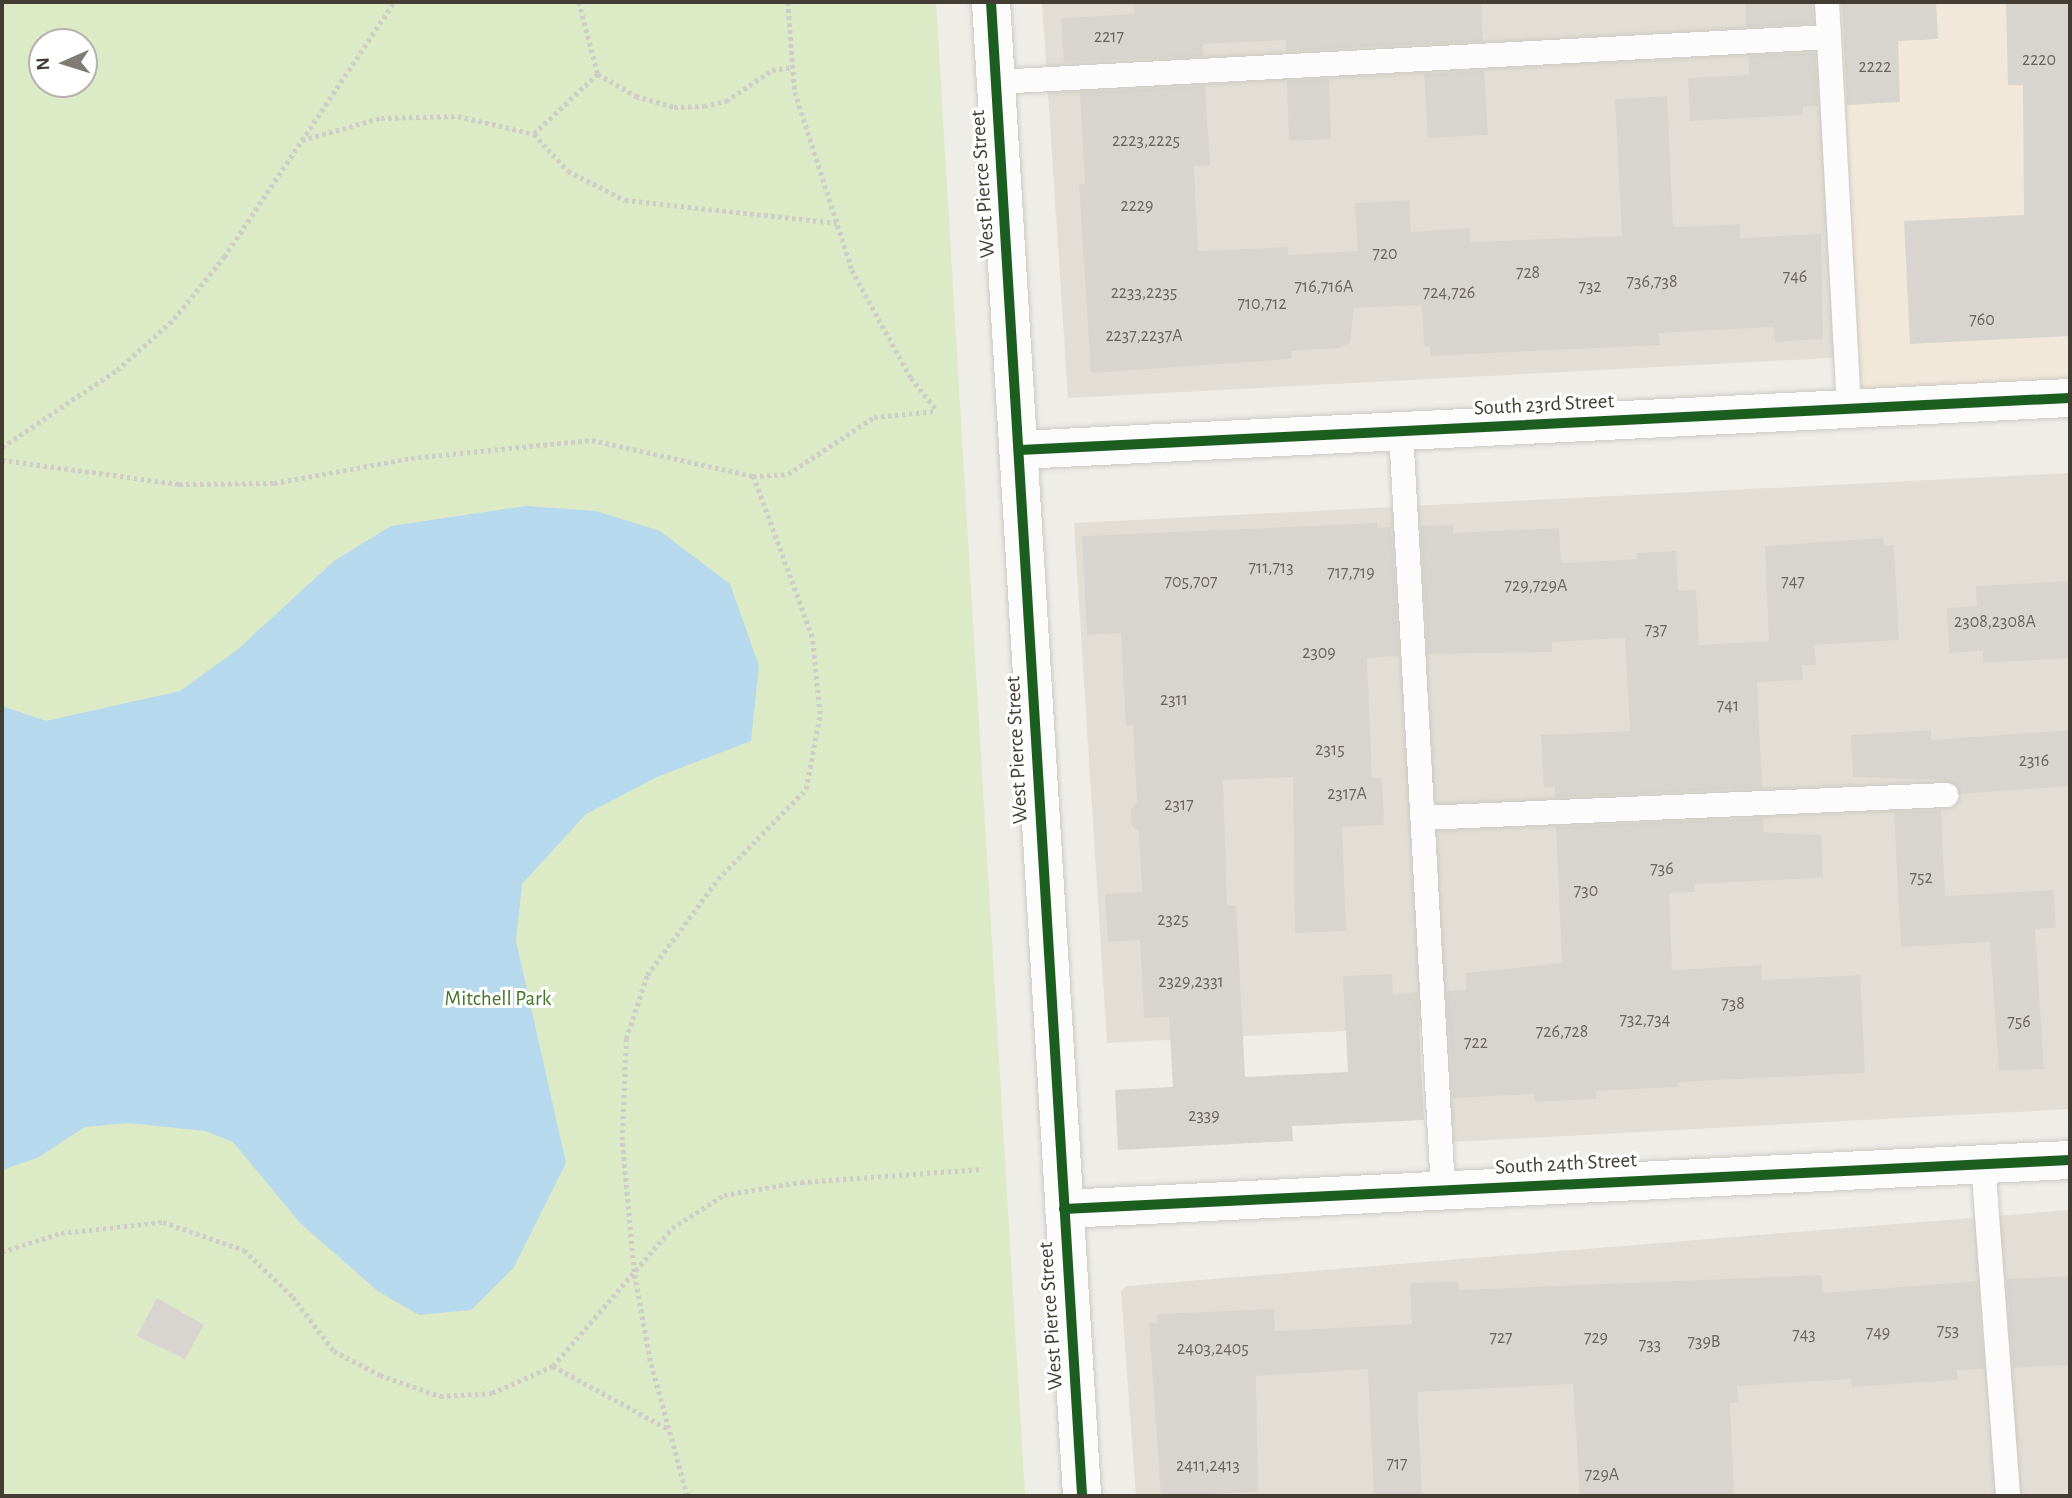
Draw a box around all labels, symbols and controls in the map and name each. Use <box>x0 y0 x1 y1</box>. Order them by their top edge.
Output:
house number: 2217 <box>1094 26 1124 48</box>
north arrow <box>28 28 98 98</box>
house number: 2220 <box>2022 49 2056 71</box>
house number: 2222 <box>1859 56 1891 78</box>
text: N <box>34 57 53 71</box>
street label: West Pierce Street <box>965 109 1001 259</box>
house number: 2223,2225 <box>1112 130 1180 152</box>
house number: 2229 <box>1120 195 1154 217</box>
house number: 720 <box>1372 243 1398 265</box>
house number: 728 <box>1516 262 1540 284</box>
house number: 746 <box>1783 266 1807 288</box>
house number: 736,738 <box>1627 271 1677 293</box>
house number: 716,716A <box>1295 276 1353 298</box>
house number: 732 <box>1578 276 1602 298</box>
house number: 2233,2235 <box>1111 282 1177 304</box>
house number: 724,726 <box>1423 282 1475 304</box>
house number: 710,712 <box>1237 293 1287 315</box>
house number: 760 <box>1969 309 1995 331</box>
house number: 2237,2237A <box>1105 325 1183 347</box>
street label: South 23rd Street <box>1473 389 1615 421</box>
house number: 711,713 <box>1248 557 1294 579</box>
house number: 717,719 <box>1327 562 1375 584</box>
house number: 705,707 <box>1164 571 1218 593</box>
house number: 747 <box>1781 571 1805 593</box>
house number: 729,729A <box>1505 575 1567 597</box>
house number: 2308,2308A <box>1954 611 2036 633</box>
house number: 737 <box>1645 619 1667 641</box>
house number: 2309 <box>1302 642 1336 664</box>
street label: West Pierce Street <box>1001 675 1033 825</box>
house number: 2311 <box>1160 689 1188 711</box>
house number: 741 <box>1717 695 1739 717</box>
house number: 2315 <box>1315 739 1345 761</box>
house number: 2316 <box>2019 750 2049 772</box>
house number: 2317A <box>1327 783 1367 805</box>
house number: 2317 <box>1164 794 1194 816</box>
house number: 736 <box>1650 858 1674 880</box>
house number: 752 <box>1909 867 1933 889</box>
house number: 730 <box>1574 880 1598 902</box>
house number: 2325 <box>1157 909 1189 931</box>
house number: 2329,2331 <box>1158 971 1224 993</box>
park label: Mitchell Park <box>445 986 551 1012</box>
house number: 738 <box>1721 993 1745 1015</box>
house number: 732,734 <box>1620 1009 1670 1031</box>
house number: 756 <box>2007 1011 2031 1033</box>
house number: 726,728 <box>1536 1021 1588 1043</box>
house number: 722 <box>1464 1032 1488 1054</box>
house number: 2339 <box>1188 1105 1220 1127</box>
street label: South 24th Street <box>1495 1148 1637 1180</box>
street label: West Pierce Street <box>1033 1241 1069 1391</box>
house number: 753 <box>1937 1320 1959 1342</box>
house number: 749 <box>1866 1322 1890 1344</box>
house number: 743 <box>1792 1324 1816 1346</box>
house number: 727 <box>1489 1327 1513 1349</box>
house number: 729 <box>1584 1327 1608 1349</box>
house number: 739B <box>1687 1331 1721 1353</box>
house number: 733 <box>1639 1334 1661 1356</box>
house number: 2403,2405 <box>1177 1338 1249 1360</box>
house number: 717 <box>1386 1453 1408 1475</box>
house number: 2411,2413 <box>1176 1455 1240 1477</box>
house number: 729A <box>1585 1464 1619 1486</box>

